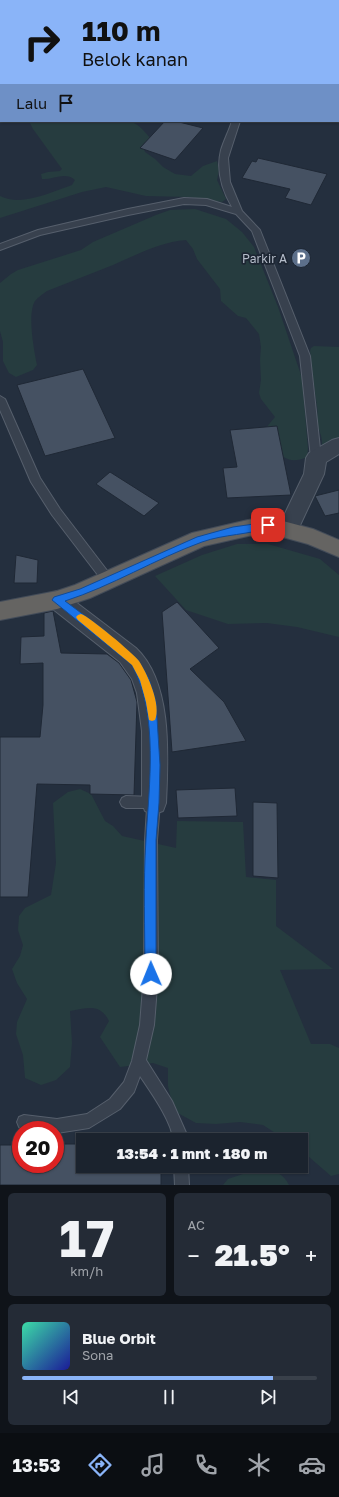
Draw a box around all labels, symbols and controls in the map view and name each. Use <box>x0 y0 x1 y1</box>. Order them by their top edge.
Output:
text: 110 m <box>82 14 161 47</box>
icon: right <box>16 16 68 68</box>
text: Belok kanan <box>82 48 188 70</box>
icon: arrive <box>55 92 77 114</box>
text: Lalu <box>16 94 47 112</box>
parking icon: Parkir A <box>290 247 312 269</box>
place label: Parkir A <box>242 251 287 266</box>
pin <box>251 508 285 542</box>
icon: arrive <box>257 514 279 536</box>
position arrow <box>130 953 172 995</box>
speed limit sign: 20 <box>12 1121 64 1173</box>
text: 13:54 · 1 mnt · 180 m <box>117 1144 267 1162</box>
text: 17 <box>59 1206 114 1268</box>
text: AC <box>188 1217 205 1233</box>
text: 21.5° <box>215 1237 290 1273</box>
text: − <box>188 1242 200 1269</box>
text: + <box>305 1242 317 1269</box>
text: km/h <box>70 1263 103 1279</box>
text: Blue Orbit <box>82 1329 156 1347</box>
text: Sona <box>82 1347 113 1363</box>
icon: previous <box>60 1386 82 1408</box>
icon: pause <box>158 1386 180 1408</box>
icon: next <box>257 1386 279 1408</box>
icon: directions <box>86 1451 114 1479</box>
icon: music <box>139 1451 167 1479</box>
icon: phone <box>192 1451 220 1479</box>
icon: climate <box>245 1451 273 1479</box>
icon: car <box>298 1451 326 1479</box>
text: 13:53 <box>13 1454 61 1476</box>

